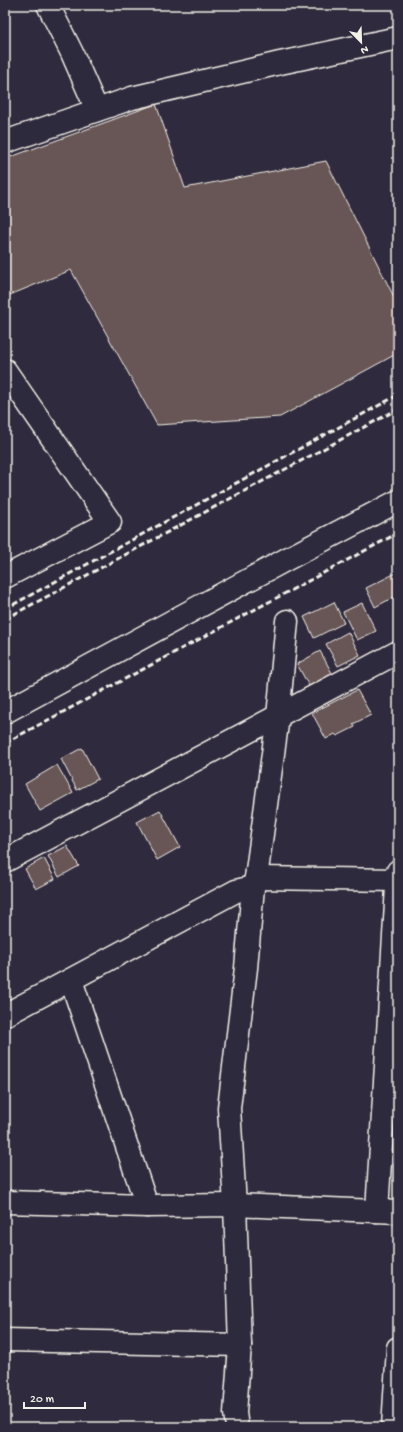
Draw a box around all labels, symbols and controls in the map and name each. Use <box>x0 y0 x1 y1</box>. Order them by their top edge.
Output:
north arrow <box>341 22 381 62</box>
text: N <box>358 42 370 56</box>
scale bar <box>24 1384 85 1410</box>
text: 20 m <box>30 1393 55 1407</box>

